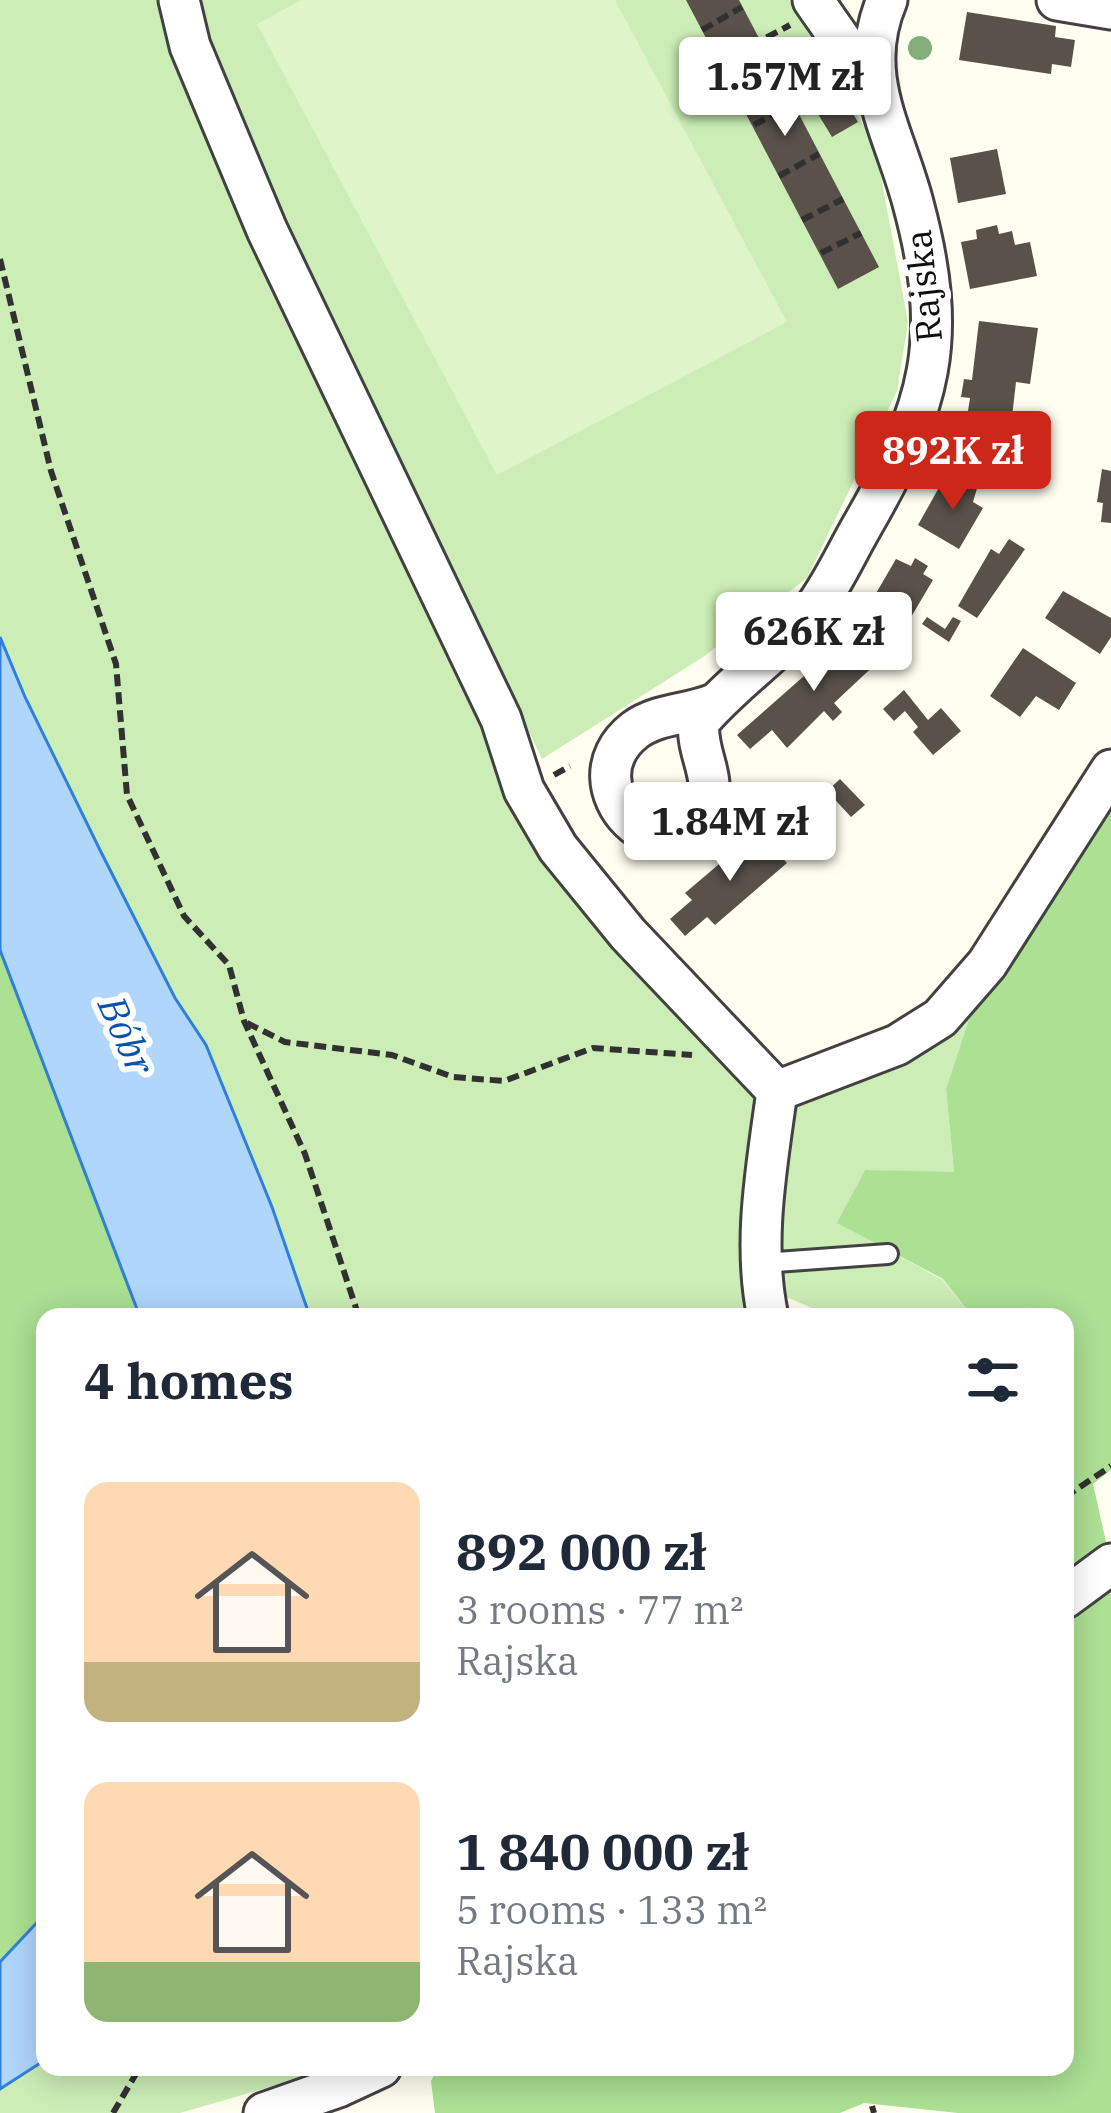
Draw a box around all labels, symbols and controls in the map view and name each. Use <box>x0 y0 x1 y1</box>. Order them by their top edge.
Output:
pin: 1.57M zł <box>661 37 909 139</box>
text: 1.57M zł <box>706 50 864 101</box>
street label: Rajska <box>894 227 952 345</box>
pin: 892K zł <box>842 411 1064 513</box>
text: 892K zł <box>882 424 1024 475</box>
pin: 626K zł <box>703 592 925 694</box>
text: 626K zł <box>743 605 885 656</box>
pin: 1.84M zł <box>606 782 854 884</box>
text: 1.84M zł <box>651 795 809 846</box>
water label: Bóbr <box>87 987 167 1083</box>
text: 4 homes <box>84 1347 294 1413</box>
icon: filters <box>960 1347 1026 1413</box>
text: 892 000 zł <box>456 1518 706 1584</box>
icon: home <box>180 1530 324 1674</box>
text: 3 rooms · 77 m² <box>456 1584 744 1635</box>
text: Rajska <box>456 1635 578 1686</box>
text: 1 840 000 zł <box>456 1818 749 1884</box>
icon: home <box>180 1830 324 1974</box>
text: 5 rooms · 133 m² <box>456 1884 767 1935</box>
text: Rajska <box>456 1935 578 1986</box>

